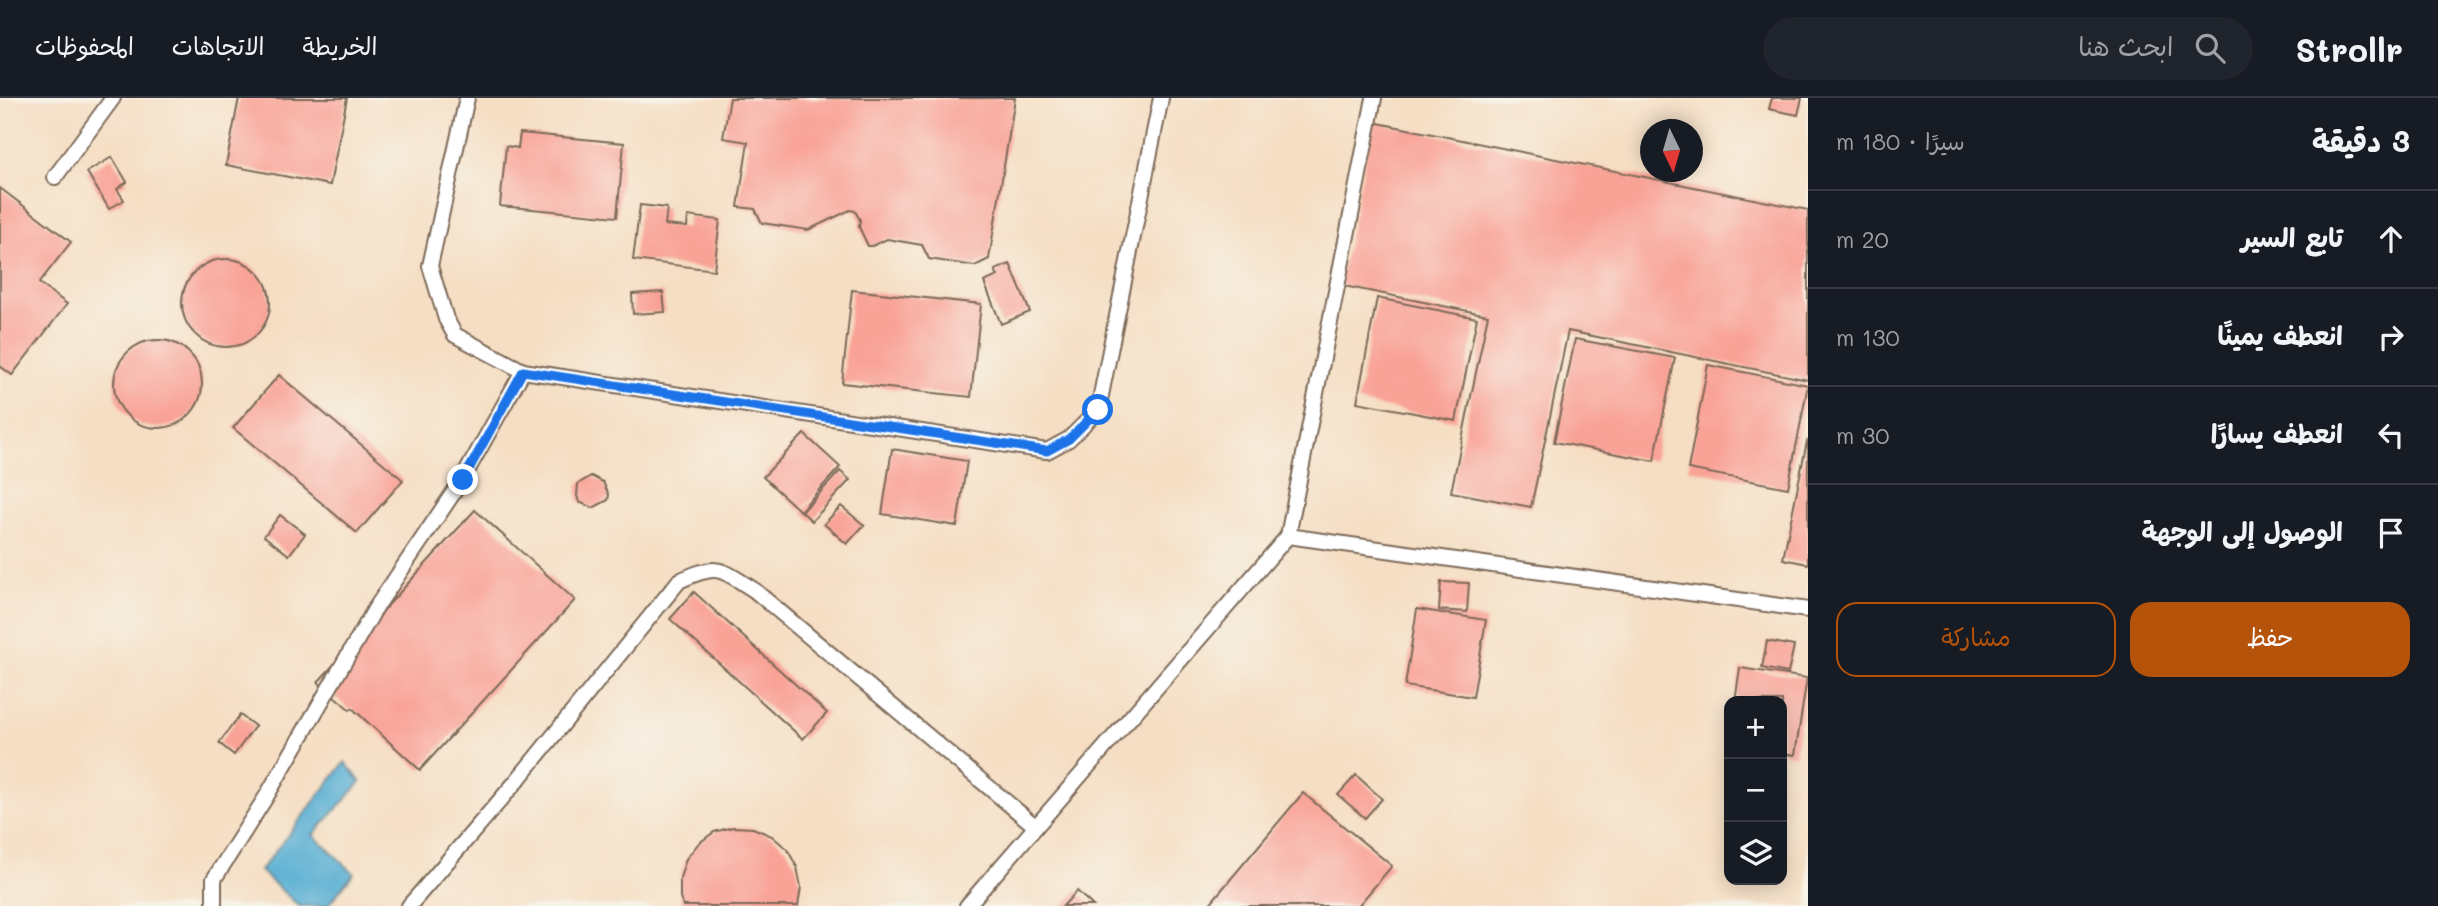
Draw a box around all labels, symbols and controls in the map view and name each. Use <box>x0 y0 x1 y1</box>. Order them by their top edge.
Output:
search box <box>1763 17 2253 80</box>
text: Strollr <box>2295 27 2403 70</box>
text: ابحث هنا <box>2078 29 2173 63</box>
icon: search <box>2191 29 2229 67</box>
text: المحفوظات <box>35 30 134 61</box>
text: الاتجاهات <box>172 30 265 61</box>
text: الخريطة <box>303 30 377 61</box>
north arrow <box>1640 119 1703 182</box>
text: 3 دقيقة <box>2312 120 2410 160</box>
text: سيرًا · 180 m <box>1836 126 1965 156</box>
text: تابع السير <box>2241 220 2343 254</box>
icon: ahead <box>2372 220 2410 258</box>
text: 20 m <box>1836 224 1889 254</box>
text: انعطف يمينًا <box>2218 318 2343 352</box>
icon: right <box>2372 318 2410 356</box>
text: 130 m <box>1836 322 1900 352</box>
route start <box>1082 394 1113 425</box>
text: انعطف يسارًا <box>2211 416 2343 450</box>
icon: left <box>2372 416 2410 454</box>
text: 30 m <box>1836 420 1889 450</box>
route end <box>447 464 478 495</box>
text: الوصول إلى الوجهة <box>2141 514 2343 548</box>
icon: arrive <box>2372 514 2410 552</box>
button: مشاركة <box>1836 602 2116 677</box>
button: حفظ <box>2130 602 2410 677</box>
map controls <box>1724 696 1787 885</box>
button: + <box>1724 696 1787 759</box>
button: − <box>1724 759 1787 822</box>
button: layers <box>1724 822 1787 885</box>

